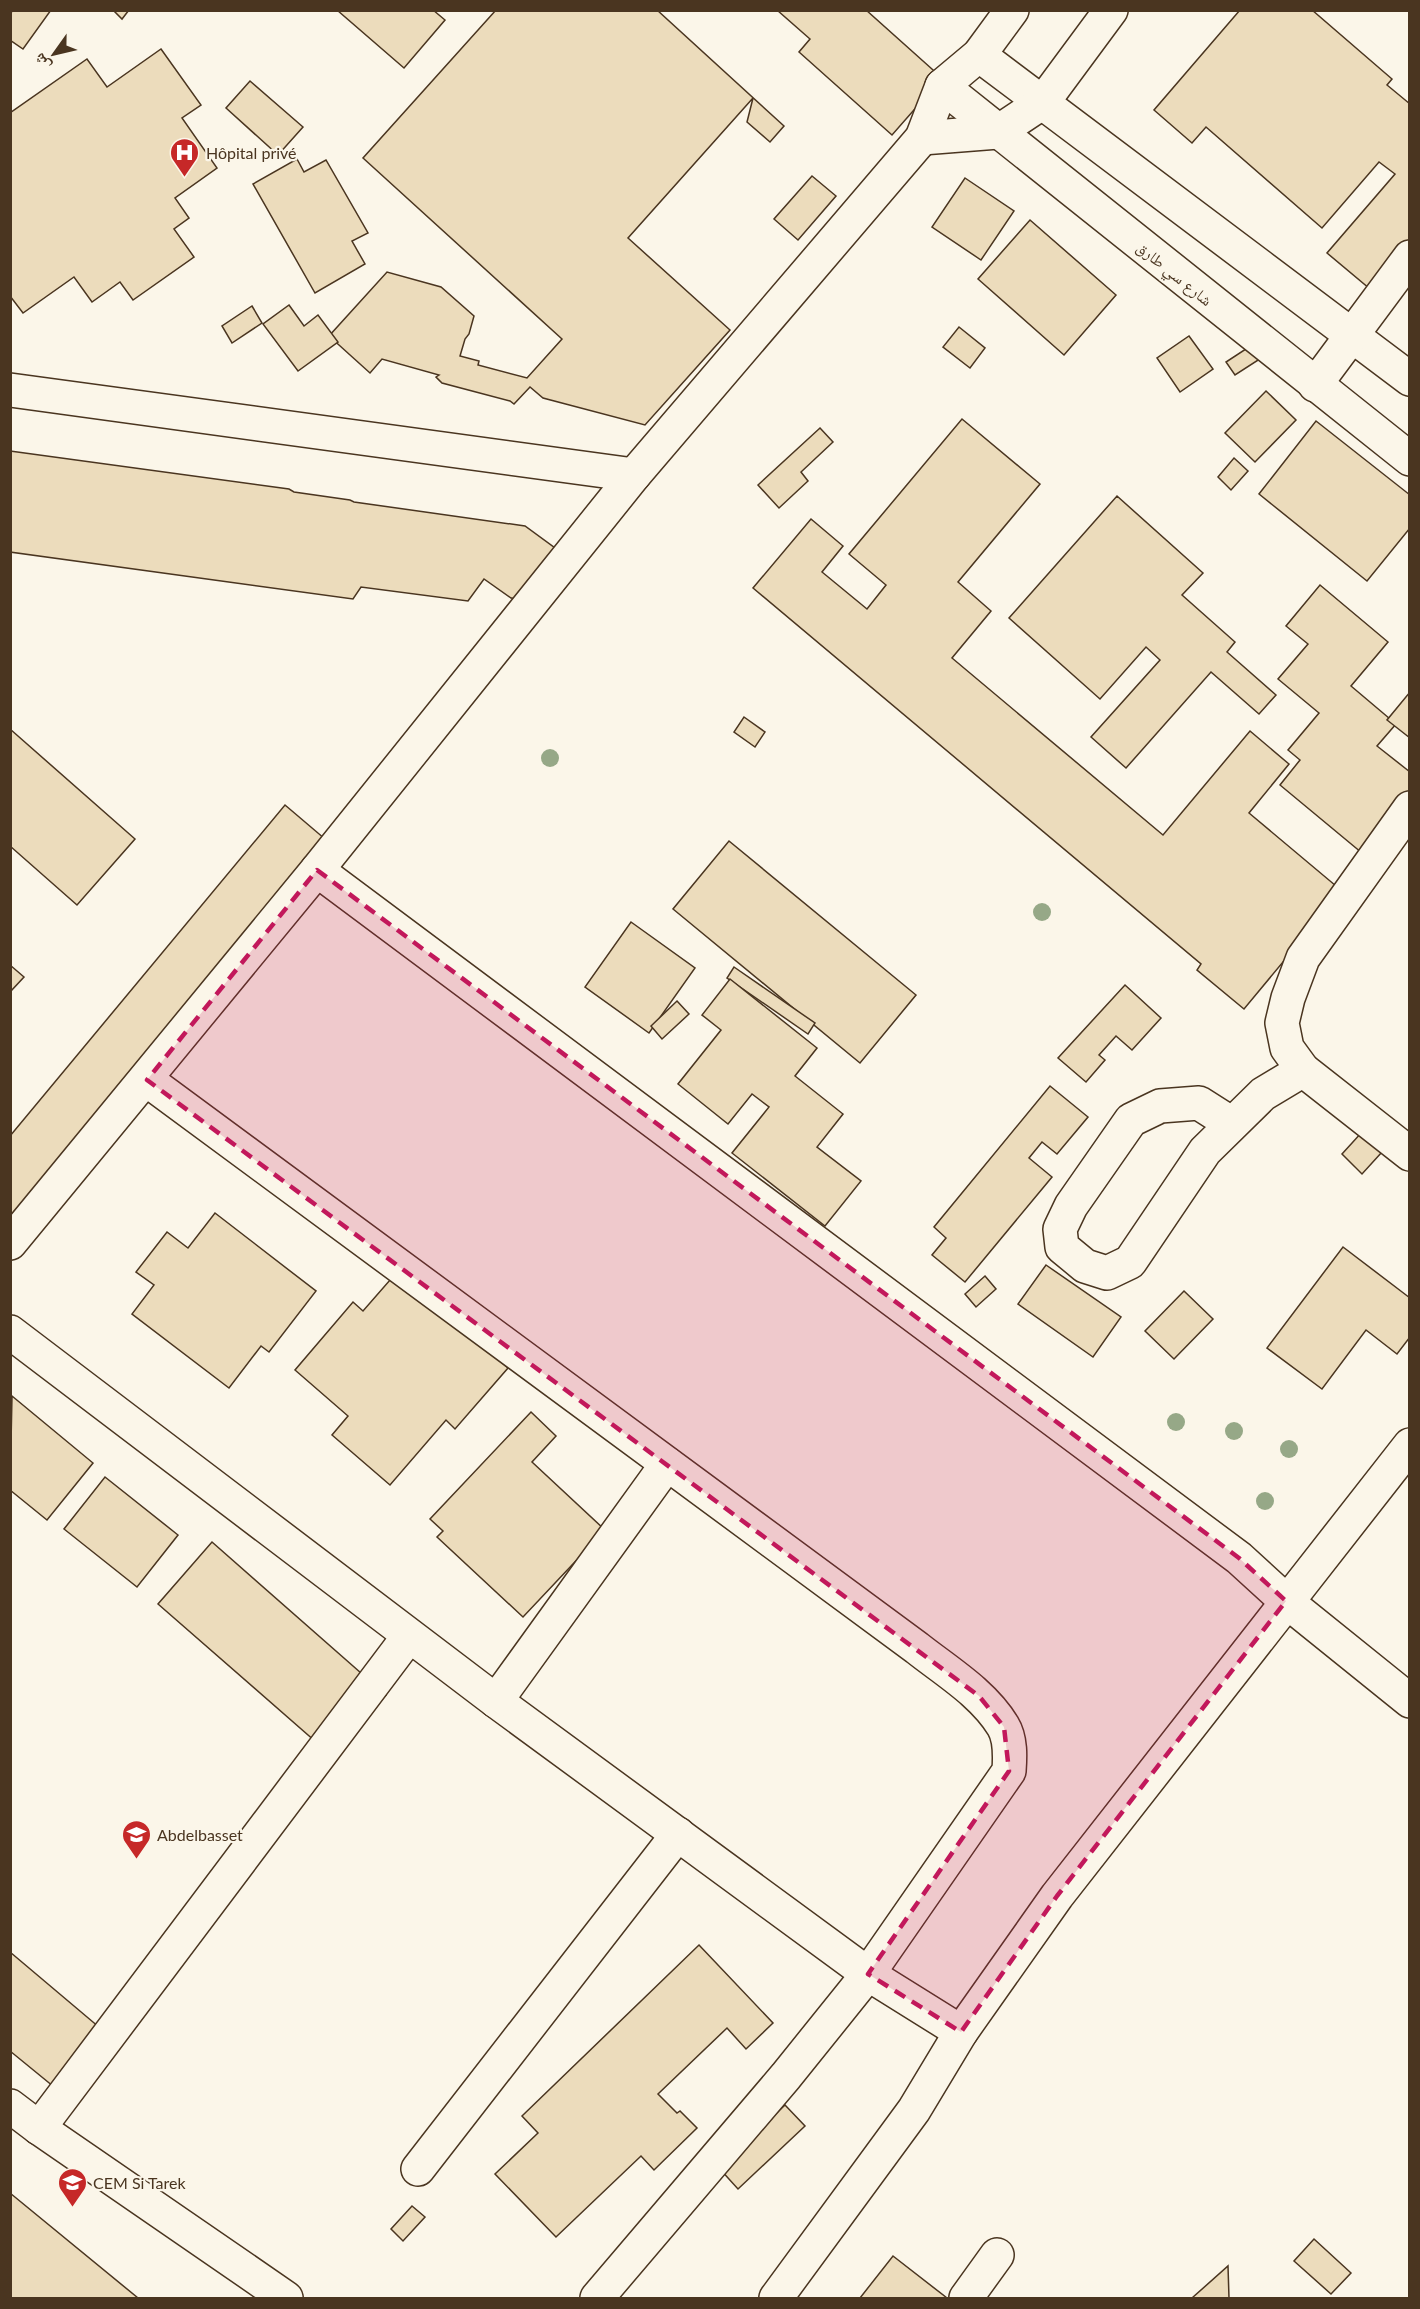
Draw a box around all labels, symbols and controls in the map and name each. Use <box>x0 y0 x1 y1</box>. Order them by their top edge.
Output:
north arrow <box>24 24 84 84</box>
text: ش <box>29 50 55 75</box>
hospital icon: Hôpital privé <box>169 136 201 178</box>
place label: Hôpital privé <box>206 143 297 162</box>
street label: شارع سي طارق <box>1131 237 1216 312</box>
school or university icon: Abdelbasset <box>120 1818 152 1860</box>
place label: Abdelbasset <box>157 1825 243 1844</box>
school or university icon: CEM Si Tarek <box>56 2166 88 2208</box>
place label: CEM Si Tarek <box>93 2173 186 2192</box>

